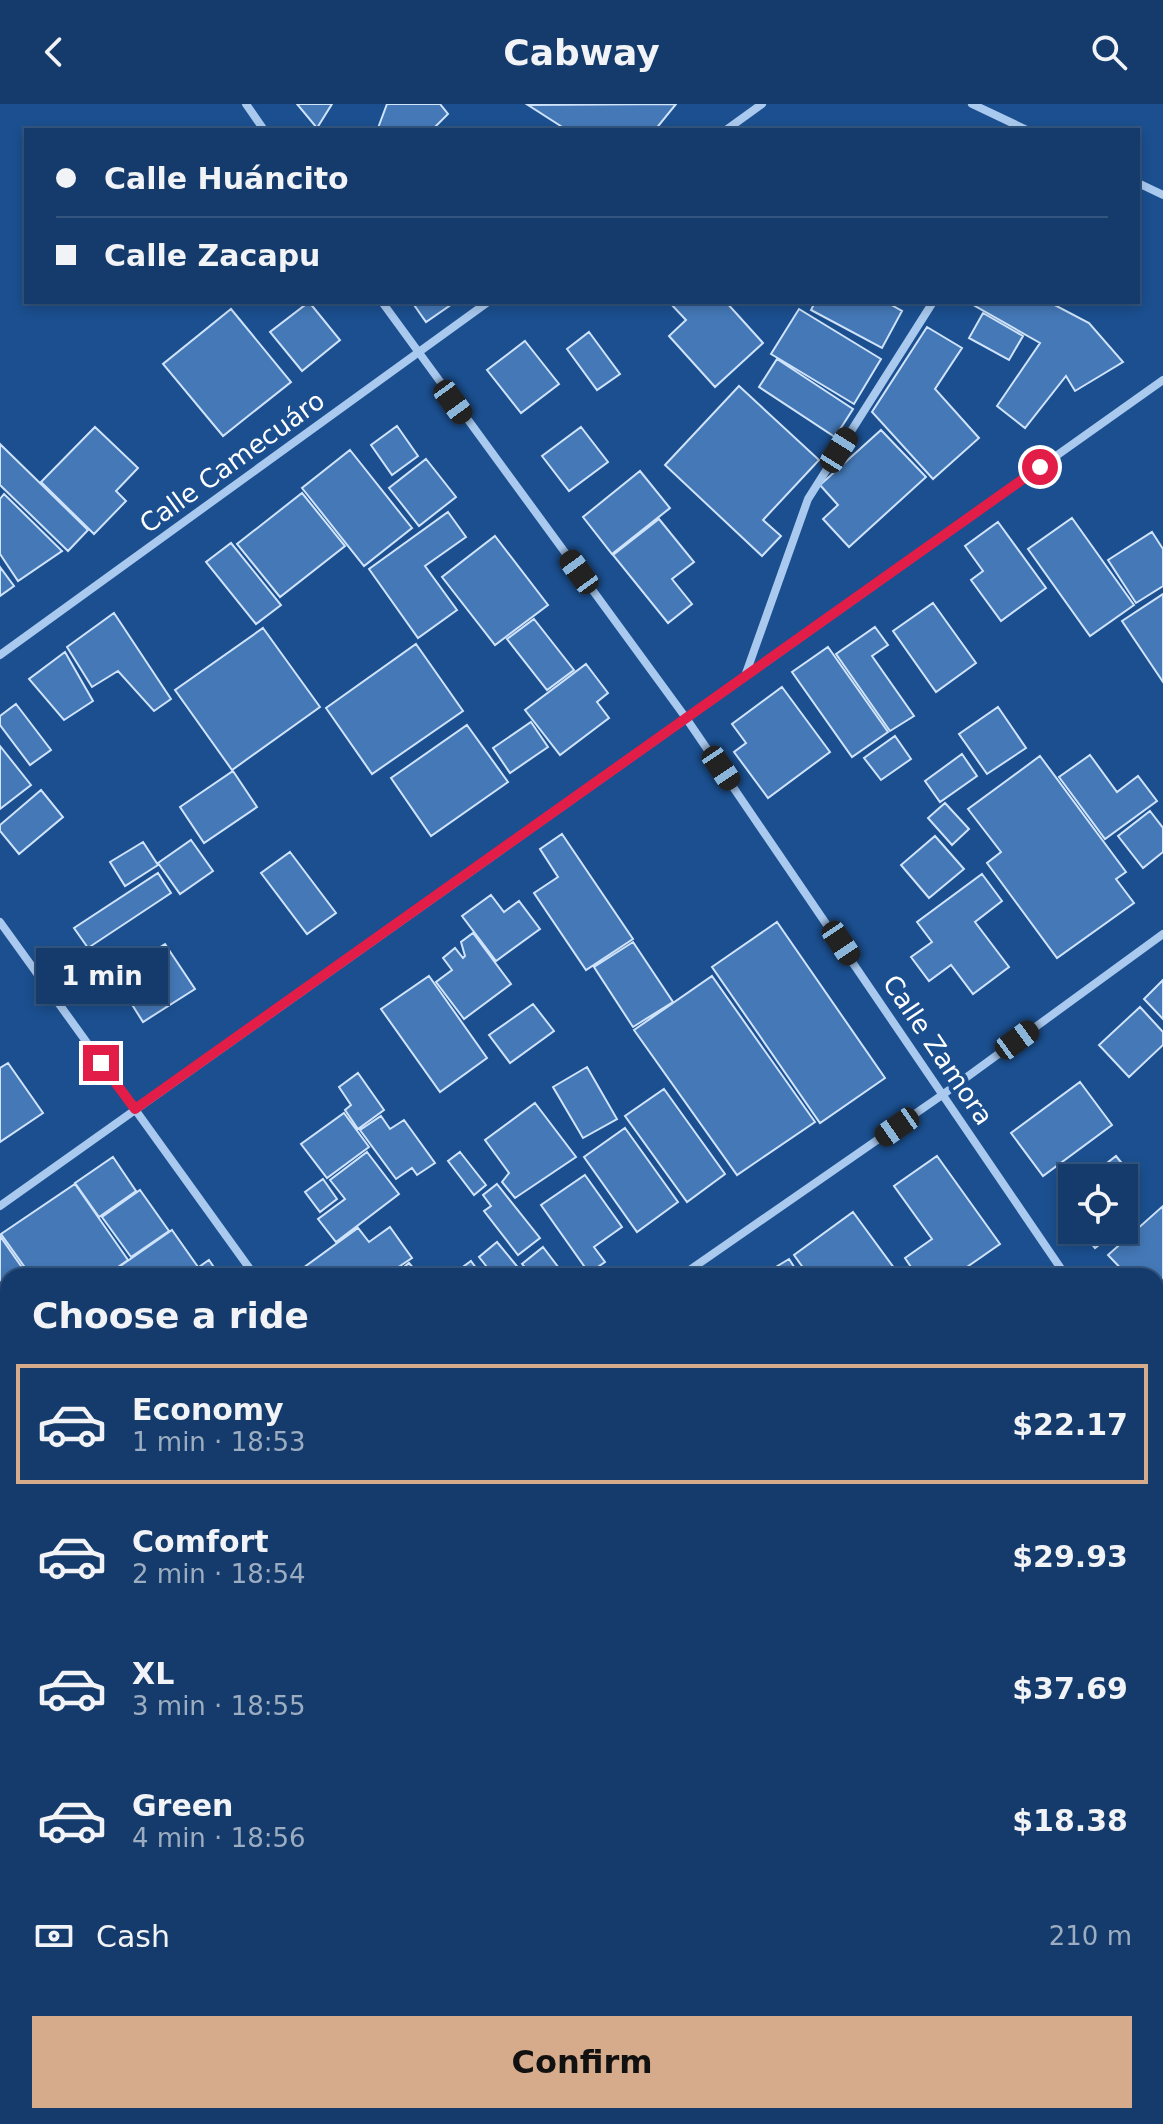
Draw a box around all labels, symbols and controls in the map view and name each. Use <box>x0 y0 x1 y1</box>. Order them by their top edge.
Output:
icon: back <box>32 30 76 74</box>
icon: search <box>1087 30 1131 74</box>
text: Cabway <box>503 32 660 73</box>
text: Calle Huáncito <box>104 161 349 196</box>
text: Calle Zacapu <box>104 238 320 273</box>
car <box>429 376 477 428</box>
street label: Calle Camecuáro <box>134 385 330 539</box>
car <box>816 423 862 477</box>
route start <box>1022 449 1058 485</box>
car <box>555 546 603 598</box>
car <box>698 741 744 795</box>
car <box>818 916 864 970</box>
callout: 1 min <box>35 947 167 1003</box>
text: 1 min <box>61 961 143 991</box>
street label: Calle Zamora <box>877 969 999 1131</box>
car <box>991 1016 1043 1064</box>
route end <box>83 1045 119 1081</box>
car <box>870 1103 924 1151</box>
map controls <box>1058 1164 1138 1244</box>
button: locate <box>1058 1164 1138 1244</box>
text: Choose a ride <box>32 1295 309 1336</box>
icon: car <box>36 1388 108 1460</box>
text: Economy <box>132 1392 284 1427</box>
text: $22.17 <box>1012 1407 1128 1442</box>
text: 1 min · 18:53 <box>132 1427 306 1457</box>
icon: car <box>36 1520 108 1592</box>
text: Comfort <box>132 1524 269 1559</box>
text: $29.93 <box>1012 1539 1128 1574</box>
text: 2 min · 18:54 <box>132 1559 306 1589</box>
icon: car <box>36 1652 108 1724</box>
text: XL <box>132 1656 174 1691</box>
text: $37.69 <box>1012 1671 1128 1706</box>
text: 3 min · 18:55 <box>132 1691 306 1721</box>
icon: car <box>36 1784 108 1856</box>
text: Green <box>132 1788 233 1823</box>
text: $18.38 <box>1012 1803 1128 1838</box>
text: 4 min · 18:56 <box>132 1823 306 1853</box>
icon: cash <box>32 1914 76 1958</box>
text: Cash <box>96 1919 170 1954</box>
text: 210 m <box>1049 1921 1132 1951</box>
button: Confirm <box>32 2016 1132 2108</box>

